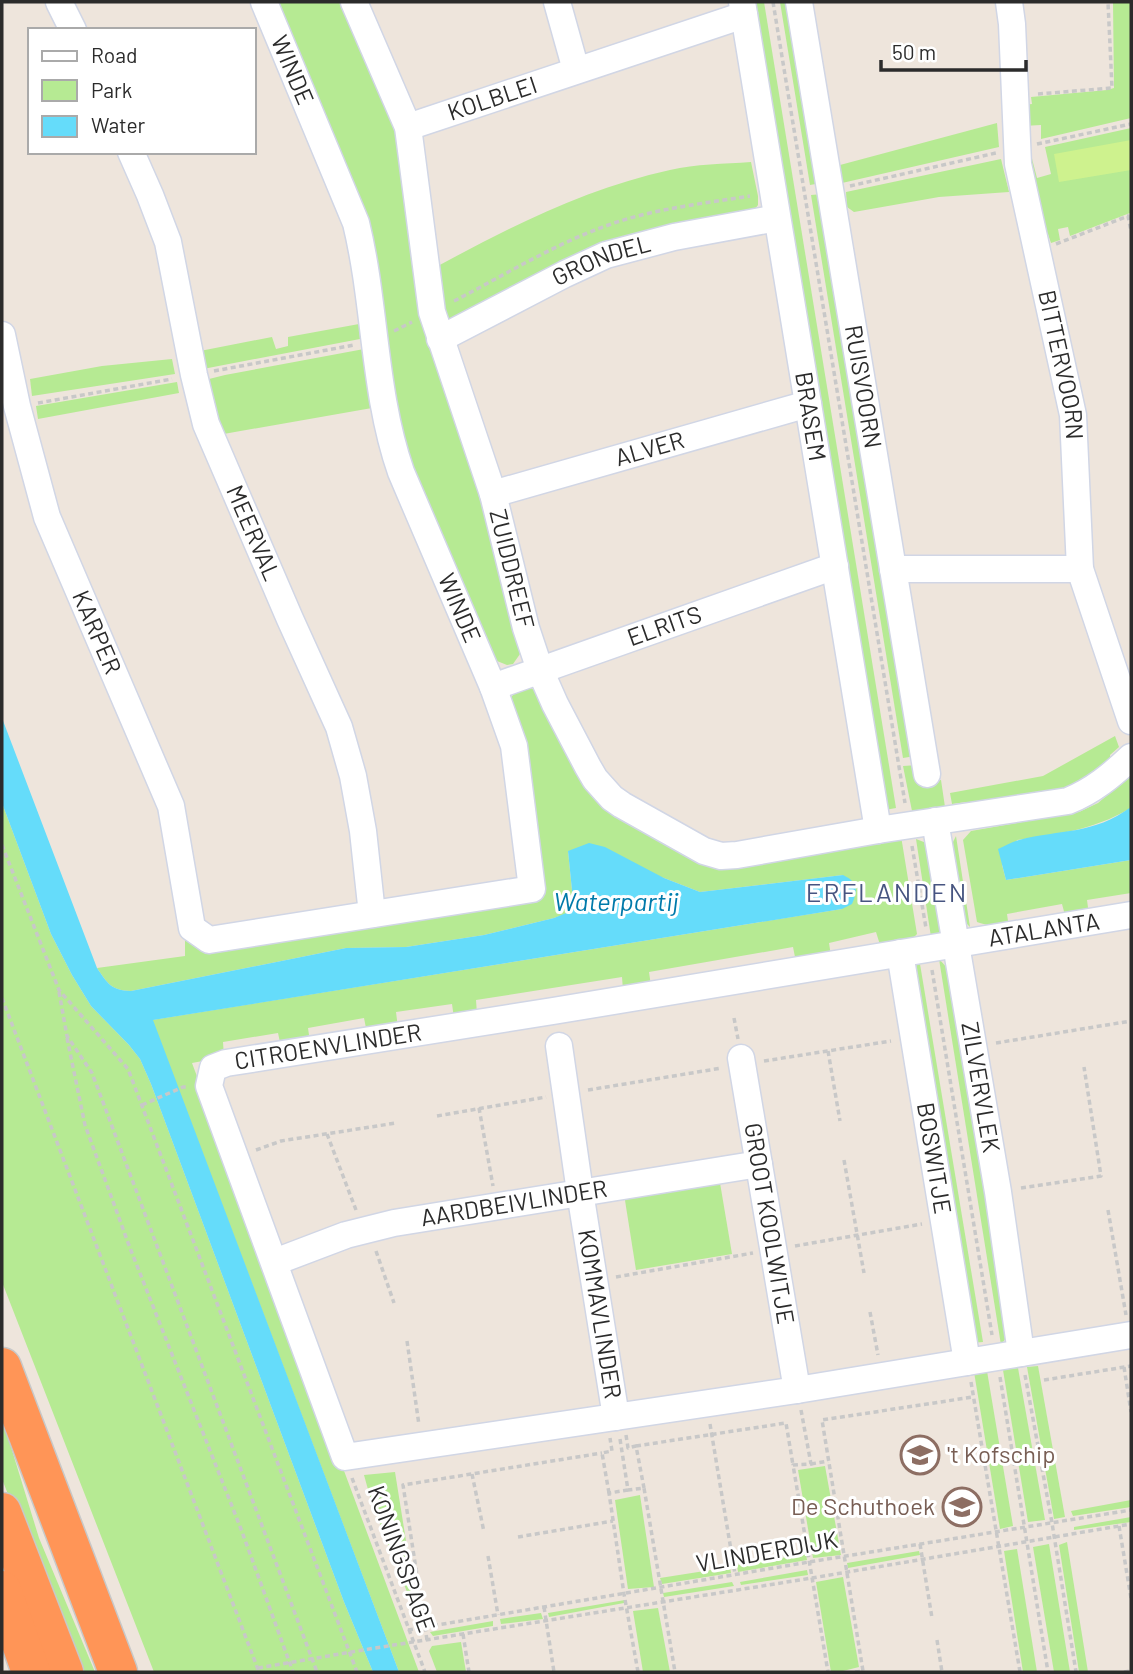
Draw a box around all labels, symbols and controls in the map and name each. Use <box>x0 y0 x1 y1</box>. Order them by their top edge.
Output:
legend <box>28 28 256 154</box>
scale bar <box>881 28 1026 72</box>
street label: WINDE <box>266 30 321 108</box>
text: 50 m <box>892 39 936 64</box>
text: Road <box>91 42 137 67</box>
street label: KOLBLEI <box>444 69 540 126</box>
text: Park <box>91 77 132 102</box>
text: Water <box>91 112 146 137</box>
street label: GRONDEL <box>547 228 653 291</box>
street label: BITTERVOORN <box>1033 287 1090 440</box>
street label: RUISVOORN <box>840 323 889 450</box>
street label: BRASEM <box>790 369 833 463</box>
street label: ALVER <box>611 424 687 471</box>
street label: MEERVAL <box>221 480 288 584</box>
street label: ZUIDDREEF <box>484 506 542 632</box>
street label: WINDE <box>433 568 488 646</box>
street label: KARPER <box>67 586 129 678</box>
street label: ELRITS <box>623 598 705 651</box>
district label: ERFLANDEN <box>806 876 968 907</box>
water label: Waterpartij <box>553 885 679 916</box>
street label: ATALANTA <box>986 905 1101 952</box>
street label: CITROENVLINDER <box>232 1016 423 1075</box>
street label: ZILVERVLEK <box>956 1019 1007 1155</box>
street label: BOSWITJE <box>912 1100 959 1216</box>
street label: GROOT KOOLWITJE <box>739 1121 802 1326</box>
street label: AARDBEIVLINDER <box>418 1173 609 1231</box>
street label: KOMMAVLINDER <box>573 1227 629 1400</box>
school or university icon: 't Kofschip <box>899 1434 941 1476</box>
place label: 't Kofschip <box>947 1439 1055 1468</box>
street label: KONINGSPAGE <box>362 1481 442 1636</box>
school or university icon: De Schuthoek <box>941 1486 983 1528</box>
place label: De Schuthoek <box>791 1491 935 1520</box>
street label: VLINDERDIJK <box>694 1524 840 1577</box>

